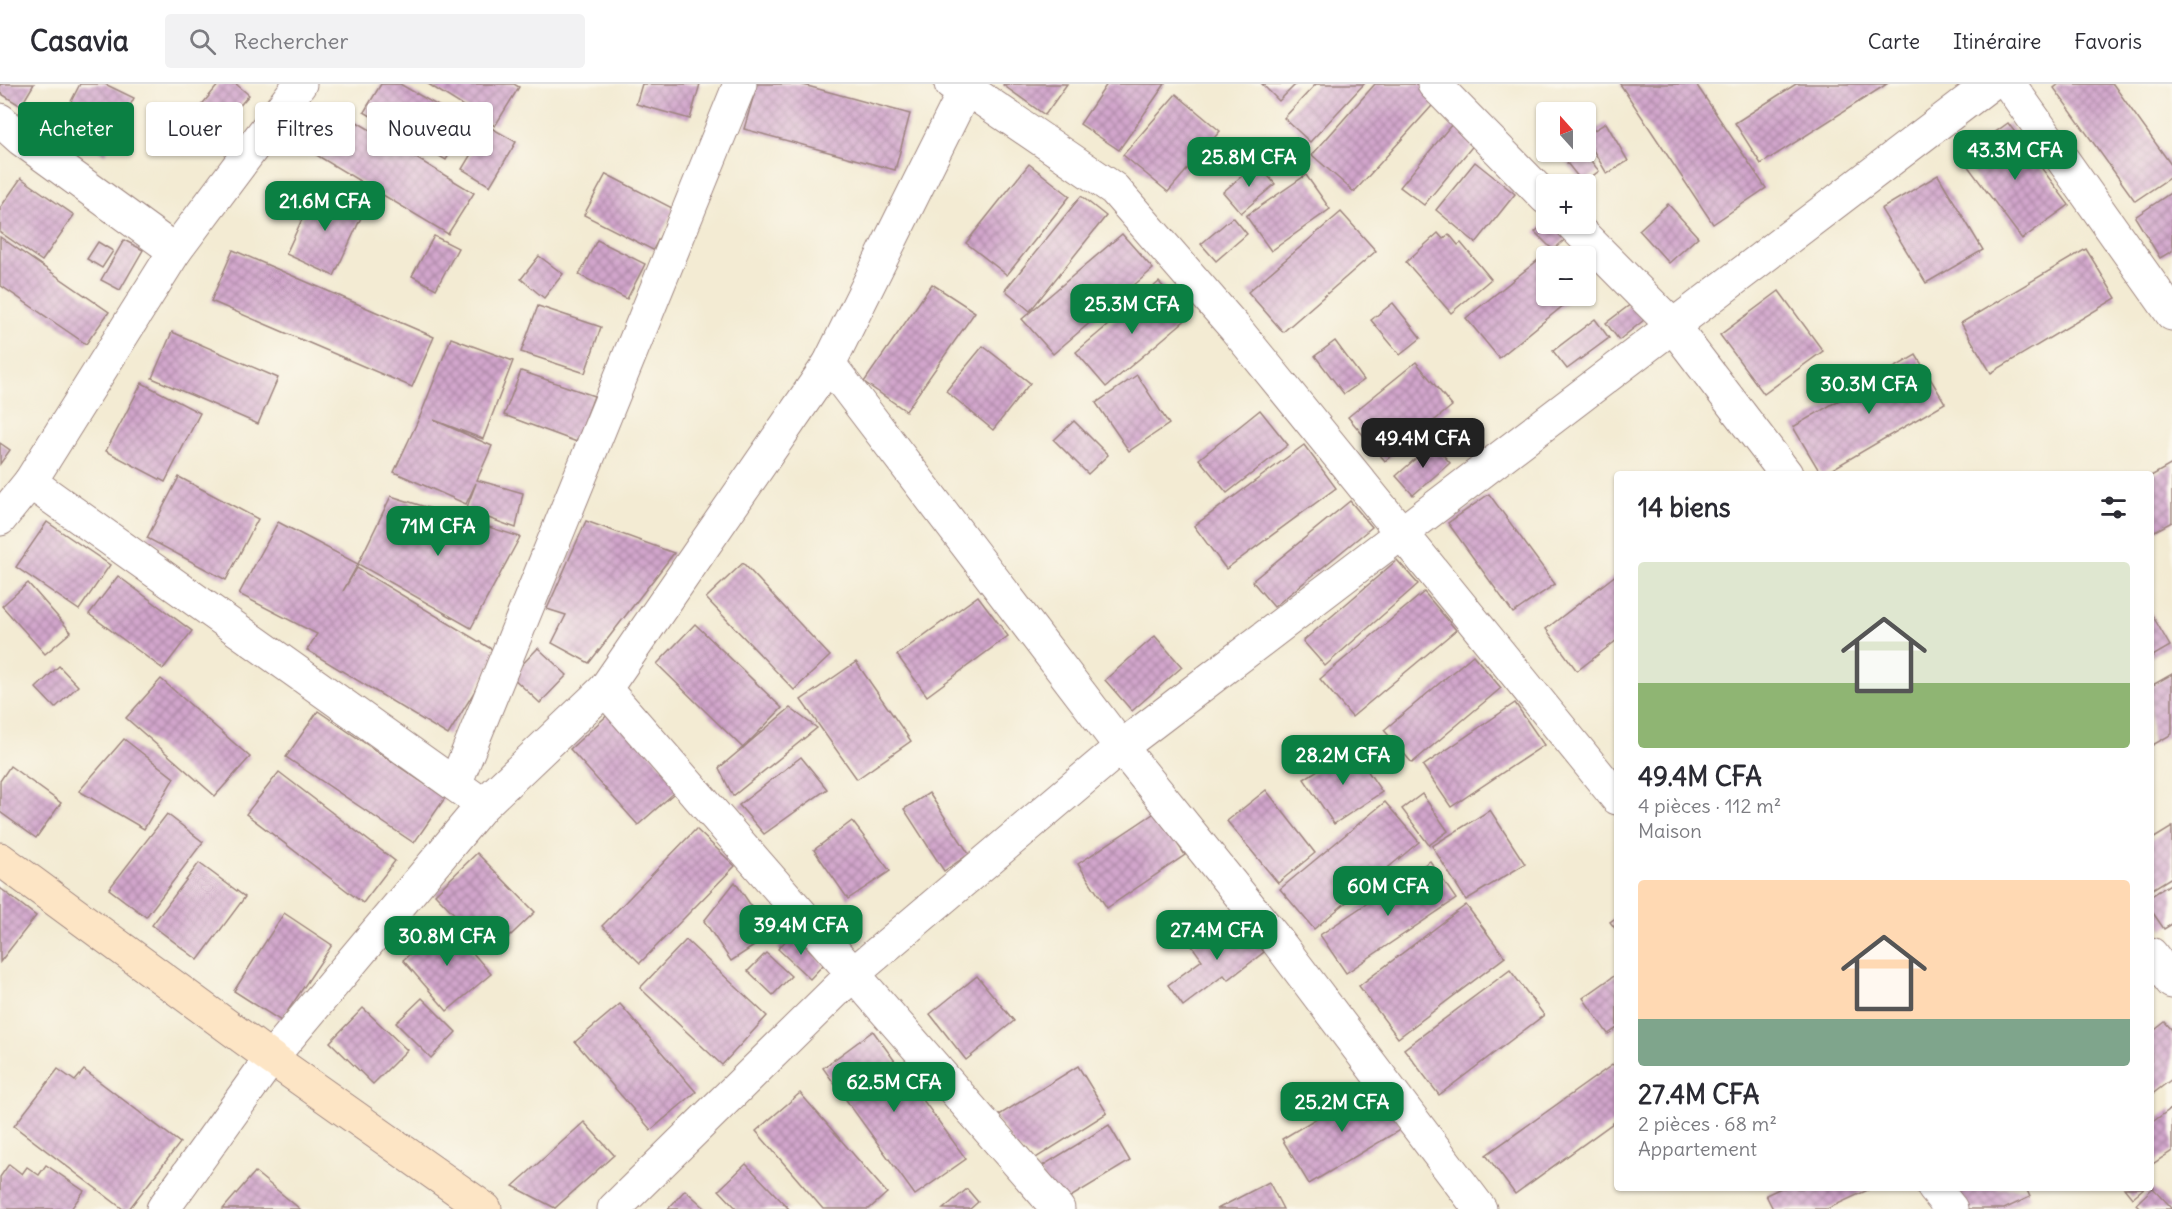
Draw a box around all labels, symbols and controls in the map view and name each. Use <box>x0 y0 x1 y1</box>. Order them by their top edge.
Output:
search box <box>165 14 585 68</box>
text: Casavia <box>30 23 129 59</box>
icon: search <box>186 25 219 58</box>
text: Rechercher <box>234 27 348 55</box>
text: Carte <box>1868 28 1920 55</box>
text: Itinéraire <box>1953 28 2041 55</box>
text: Favoris <box>2074 28 2142 55</box>
chip: Acheter <box>18 102 134 156</box>
chip: Louer <box>146 102 243 156</box>
chip: Filtres <box>255 102 355 156</box>
chip: Nouveau <box>367 102 493 156</box>
north arrow <box>1536 102 1596 162</box>
map controls <box>1536 102 1596 306</box>
pin: 43.3M CFA <box>1946 130 2084 181</box>
pin: 25.8M CFA <box>1180 137 1318 188</box>
text: 43.3M CFA <box>1967 137 2063 162</box>
text: 25.8M CFA <box>1201 144 1297 169</box>
button: + <box>1536 174 1596 234</box>
pin: 21.6M CFA <box>256 181 394 232</box>
text: 21.6M CFA <box>279 188 371 213</box>
button: − <box>1536 246 1596 306</box>
pin: 25.3M CFA <box>1063 284 1201 335</box>
text: 25.3M CFA <box>1084 291 1180 316</box>
pin: 30.3M CFA <box>1800 364 1938 415</box>
text: 30.3M CFA <box>1820 371 1918 396</box>
pin: 49.4M CFA <box>1354 418 1492 469</box>
text: 49.4M CFA <box>1375 425 1471 450</box>
text: 14 biens <box>1638 491 1731 524</box>
icon: filters <box>2097 491 2130 524</box>
pin: 71M CFA <box>383 506 493 557</box>
text: 71M CFA <box>400 513 476 538</box>
icon: home <box>1830 601 1938 709</box>
pin: 28.2M CFA <box>1274 735 1412 786</box>
text: 28.2M CFA <box>1296 742 1390 767</box>
text: 49.4M CFA <box>1638 760 1762 793</box>
text: 4 pièces · 112 m² <box>1638 793 1781 818</box>
text: Maison <box>1638 818 1702 843</box>
pin: 60M CFA <box>1333 866 1443 917</box>
text: 60M CFA <box>1347 873 1429 898</box>
pin: 39.4M CFA <box>732 905 870 956</box>
pin: 27.4M CFA <box>1148 910 1286 961</box>
text: 39.4M CFA <box>753 912 849 937</box>
pin: 30.8M CFA <box>378 916 516 967</box>
text: 27.4M CFA <box>1170 917 1264 942</box>
icon: home <box>1830 919 1938 1027</box>
text: 30.8M CFA <box>398 923 496 948</box>
pin: 62.5M CFA <box>825 1062 963 1113</box>
text: 62.5M CFA <box>846 1069 942 1094</box>
text: 27.4M CFA <box>1638 1078 1759 1111</box>
pin: 25.2M CFA <box>1273 1082 1411 1133</box>
text: 25.2M CFA <box>1295 1089 1389 1114</box>
text: 2 pièces · 68 m² <box>1638 1111 1777 1136</box>
text: Appartement <box>1638 1136 1757 1161</box>

